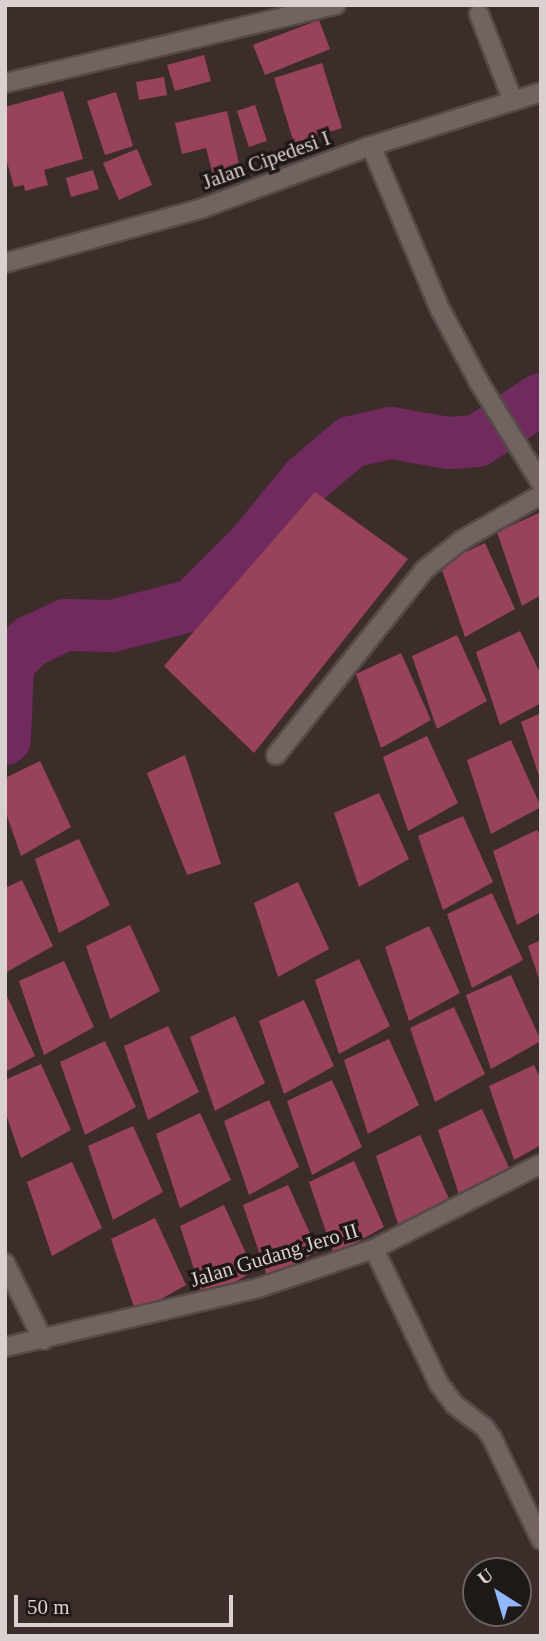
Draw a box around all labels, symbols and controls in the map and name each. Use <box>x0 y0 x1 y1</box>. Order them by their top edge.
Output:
street label: Jalan Cipedesi I <box>199 125 333 195</box>
street label: Jalan Gudang Jero II <box>187 1217 361 1293</box>
north arrow <box>462 1557 532 1627</box>
text: U <box>473 1564 497 1589</box>
scale bar <box>18 1582 236 1626</box>
text: 50 m <box>27 1595 70 1619</box>

